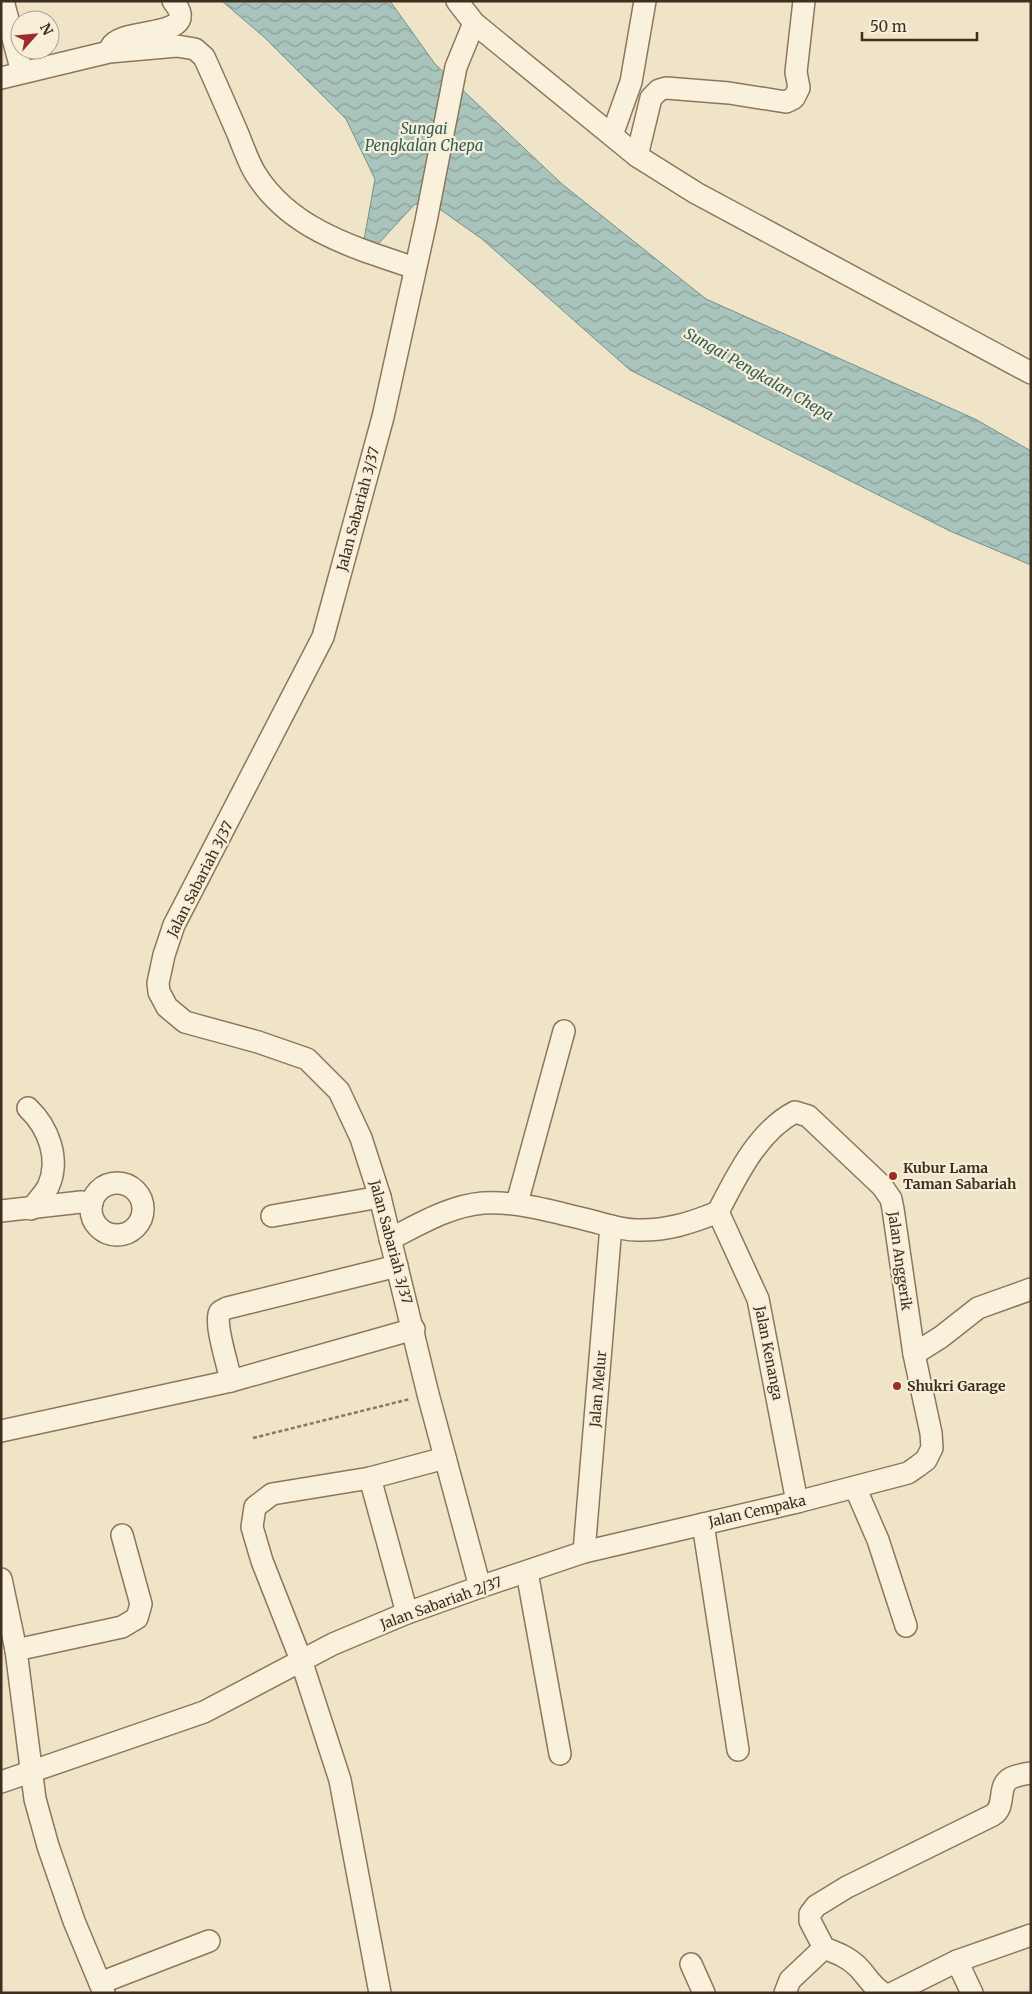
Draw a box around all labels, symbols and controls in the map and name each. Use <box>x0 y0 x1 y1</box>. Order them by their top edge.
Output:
north arrow <box>10 10 60 60</box>
scale bar <box>862 10 977 42</box>
text: 50 m <box>870 17 907 36</box>
text: N <box>36 20 57 38</box>
water label: Sungai Pengkalan Chepa <box>365 119 483 155</box>
water label: Sungai Pengkalan Chepa <box>681 324 837 424</box>
street label: Jalan Sabariah 3/37 <box>333 445 383 574</box>
street label: Jalan Sabariah 3/37 <box>163 818 237 941</box>
place label: Kubur Lama Taman Sabariah <box>903 1159 1017 1193</box>
marker: Kubur Lama Taman Sabariah <box>887 1170 899 1182</box>
street label: Jalan Sabariah 3/37 <box>366 1177 416 1306</box>
street label: Jalan Anggerik <box>884 1209 916 1312</box>
street label: Jalan Kenanga <box>751 1303 787 1402</box>
street label: Jalan Melur <box>586 1350 610 1429</box>
place label: Shukri Garage <box>907 1377 1006 1395</box>
marker: Shukri Garage <box>891 1380 903 1392</box>
street label: Jalan Cempaka <box>706 1491 808 1531</box>
street label: Jalan Sabariah 2/37 <box>377 1573 504 1634</box>

